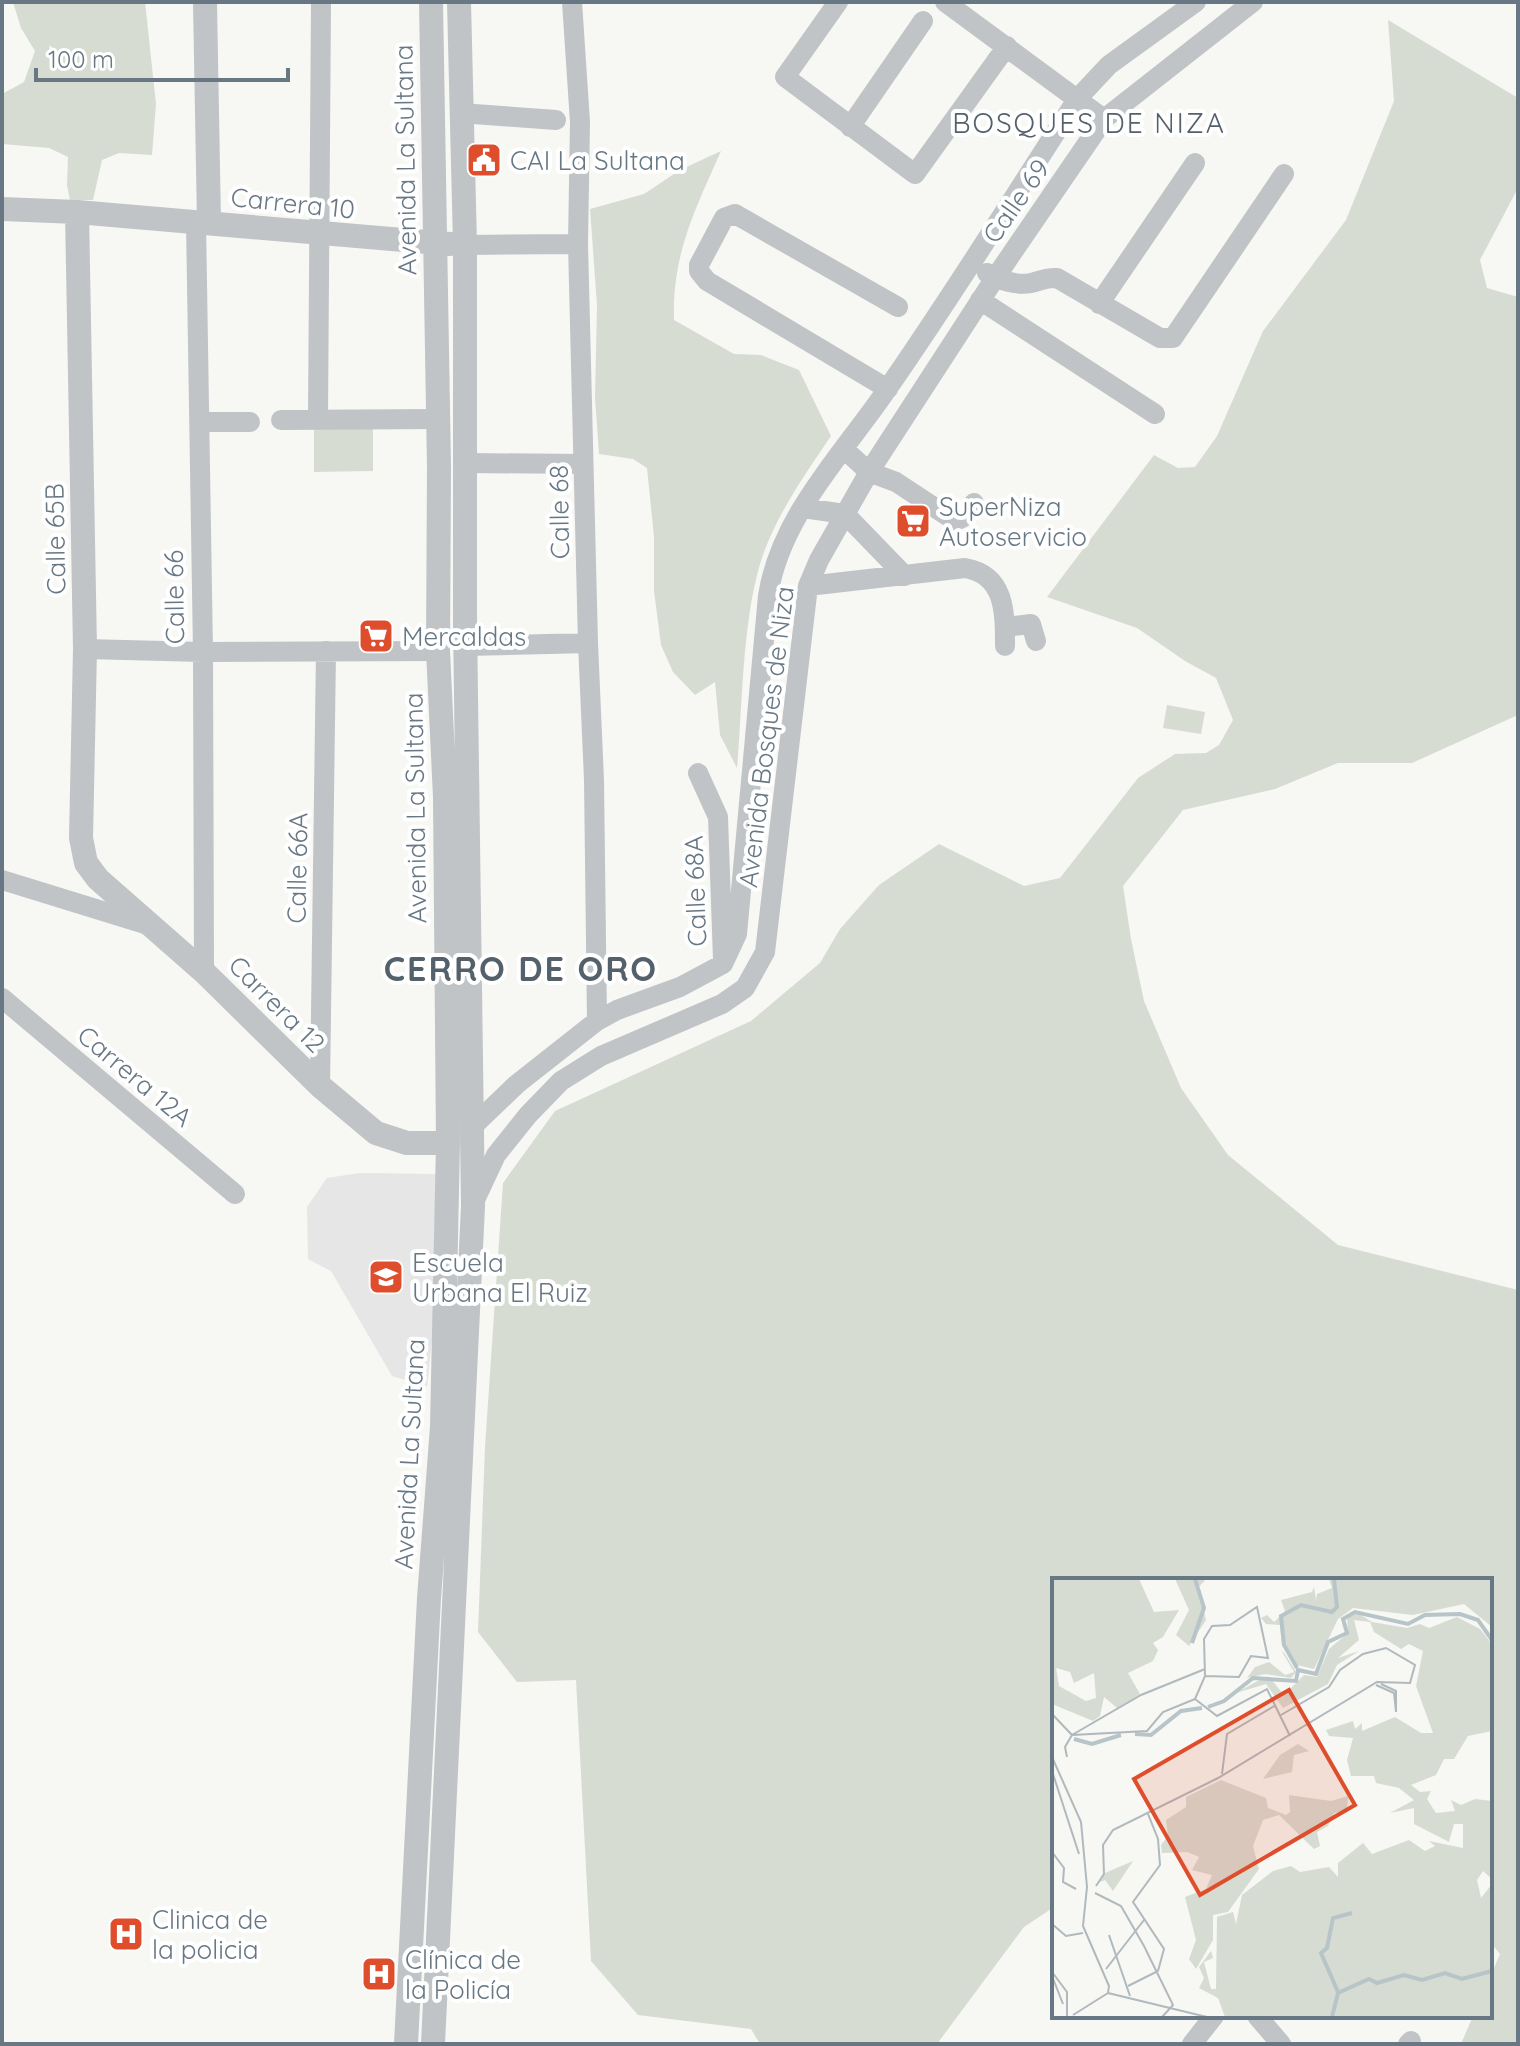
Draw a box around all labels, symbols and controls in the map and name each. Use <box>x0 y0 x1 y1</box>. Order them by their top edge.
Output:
scale bar <box>36 32 288 82</box>
text: 100 m <box>48 44 114 74</box>
street label: Avenida La Sultana <box>386 44 424 276</box>
district label: BOSQUES DE NIZA <box>952 105 1226 140</box>
public building icon: CAI La Sultana <box>465 141 503 179</box>
place label: CAI La Sultana <box>510 144 685 177</box>
street label: Calle 69 <box>975 153 1057 249</box>
street label: Carrera 10 <box>229 180 357 226</box>
street label: Calle 68 <box>542 465 576 559</box>
street label: Calle 65B <box>38 483 72 595</box>
place label: SuperNiza Autoservicio <box>939 490 1087 553</box>
supermarket icon: SuperNiza Autoservicio <box>894 502 932 540</box>
street label: Calle 66 <box>157 550 191 644</box>
street label: Avenida Bosques de Niza <box>731 585 801 889</box>
supermarket icon: Mercaldas <box>357 617 395 655</box>
place label: Mercaldas <box>402 620 526 653</box>
street label: Avenida La Sultana <box>396 692 434 924</box>
street label: Calle 66A <box>280 812 314 924</box>
street label: Calle 68A <box>677 835 713 947</box>
district label: CERRO DE ORO <box>384 947 658 990</box>
street label: Carrera 12 <box>222 949 332 1059</box>
street label: Carrera 12A <box>71 1018 199 1134</box>
place label: Escuela Urbana El Ruiz <box>412 1246 588 1309</box>
school or university icon: Escuela Urbana El Ruiz <box>367 1258 405 1296</box>
street label: Avenida La Sultana <box>386 1338 432 1570</box>
inset map <box>1052 1578 1492 2018</box>
place label: Clinica de la policia <box>152 1903 268 1966</box>
hospital icon: Clinica de la policia <box>107 1915 145 1953</box>
place label: Clínica de la Policía <box>405 1943 521 2006</box>
hospital icon: Clínica de la Policía <box>360 1955 398 1993</box>

